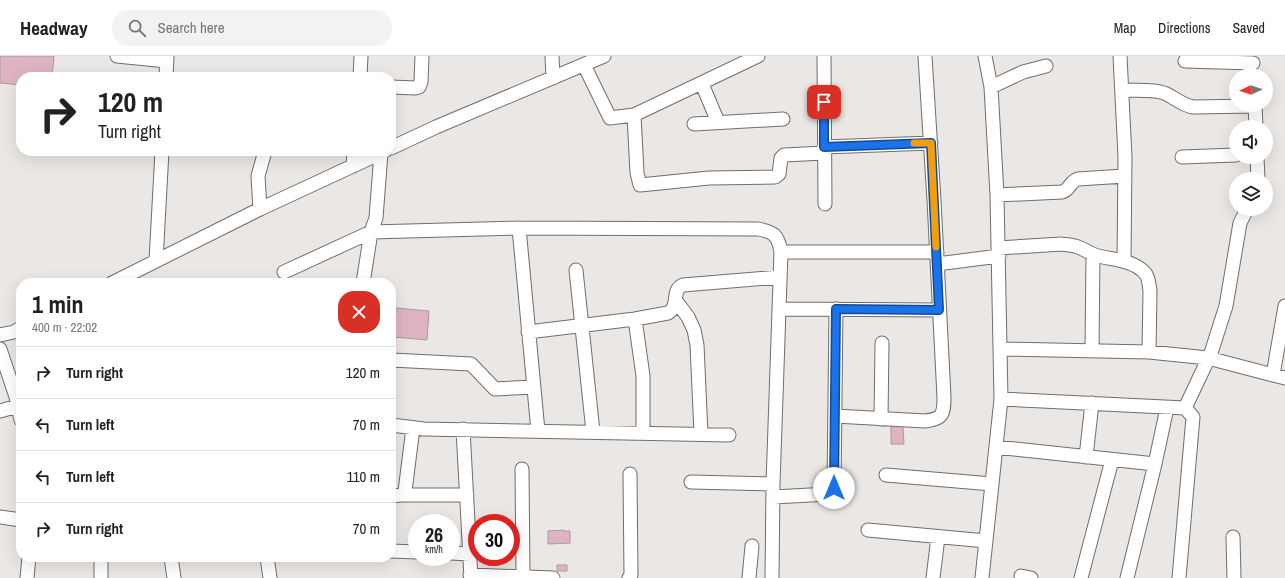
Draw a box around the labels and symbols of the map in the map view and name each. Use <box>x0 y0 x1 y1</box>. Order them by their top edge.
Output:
north arrow <box>1229 68 1273 112</box>
pin <box>807 85 841 119</box>
position arrow <box>813 467 855 509</box>
speed limit sign: 30 <box>468 514 520 566</box>

